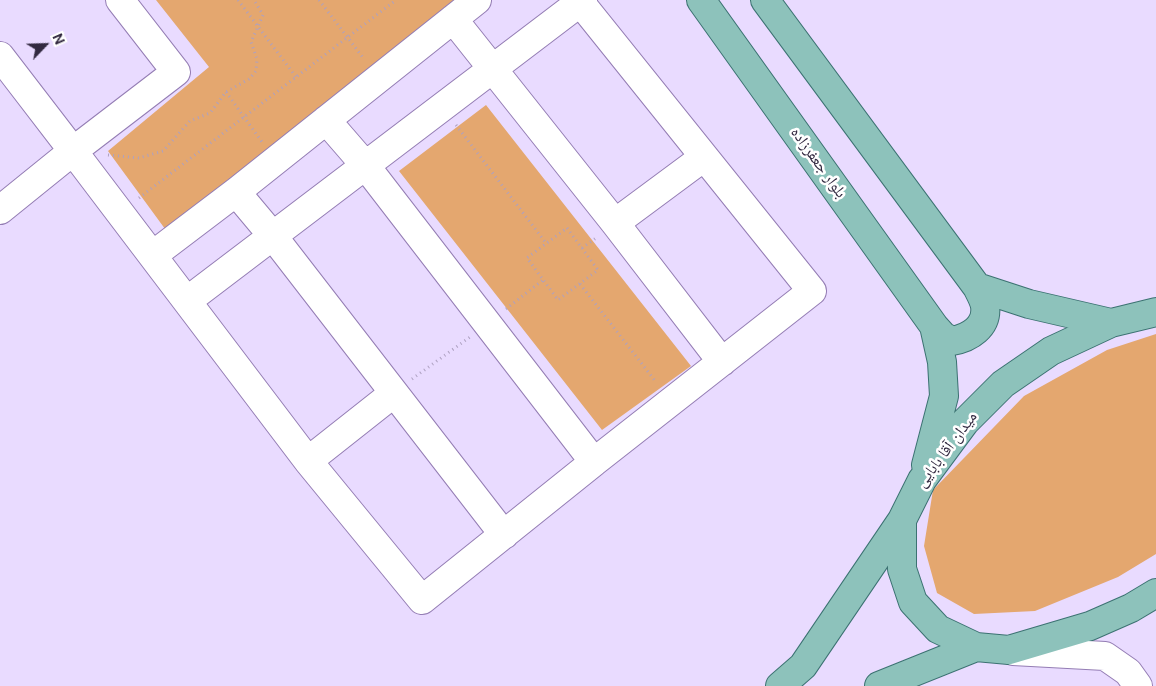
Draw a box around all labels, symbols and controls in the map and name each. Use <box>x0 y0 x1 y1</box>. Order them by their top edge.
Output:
north arrow <box>20 20 70 70</box>
text: N <box>48 31 69 47</box>
street label: بلوار جعفرزاده <box>786 124 850 202</box>
street label: میدان آقا بابایی <box>912 408 982 492</box>

